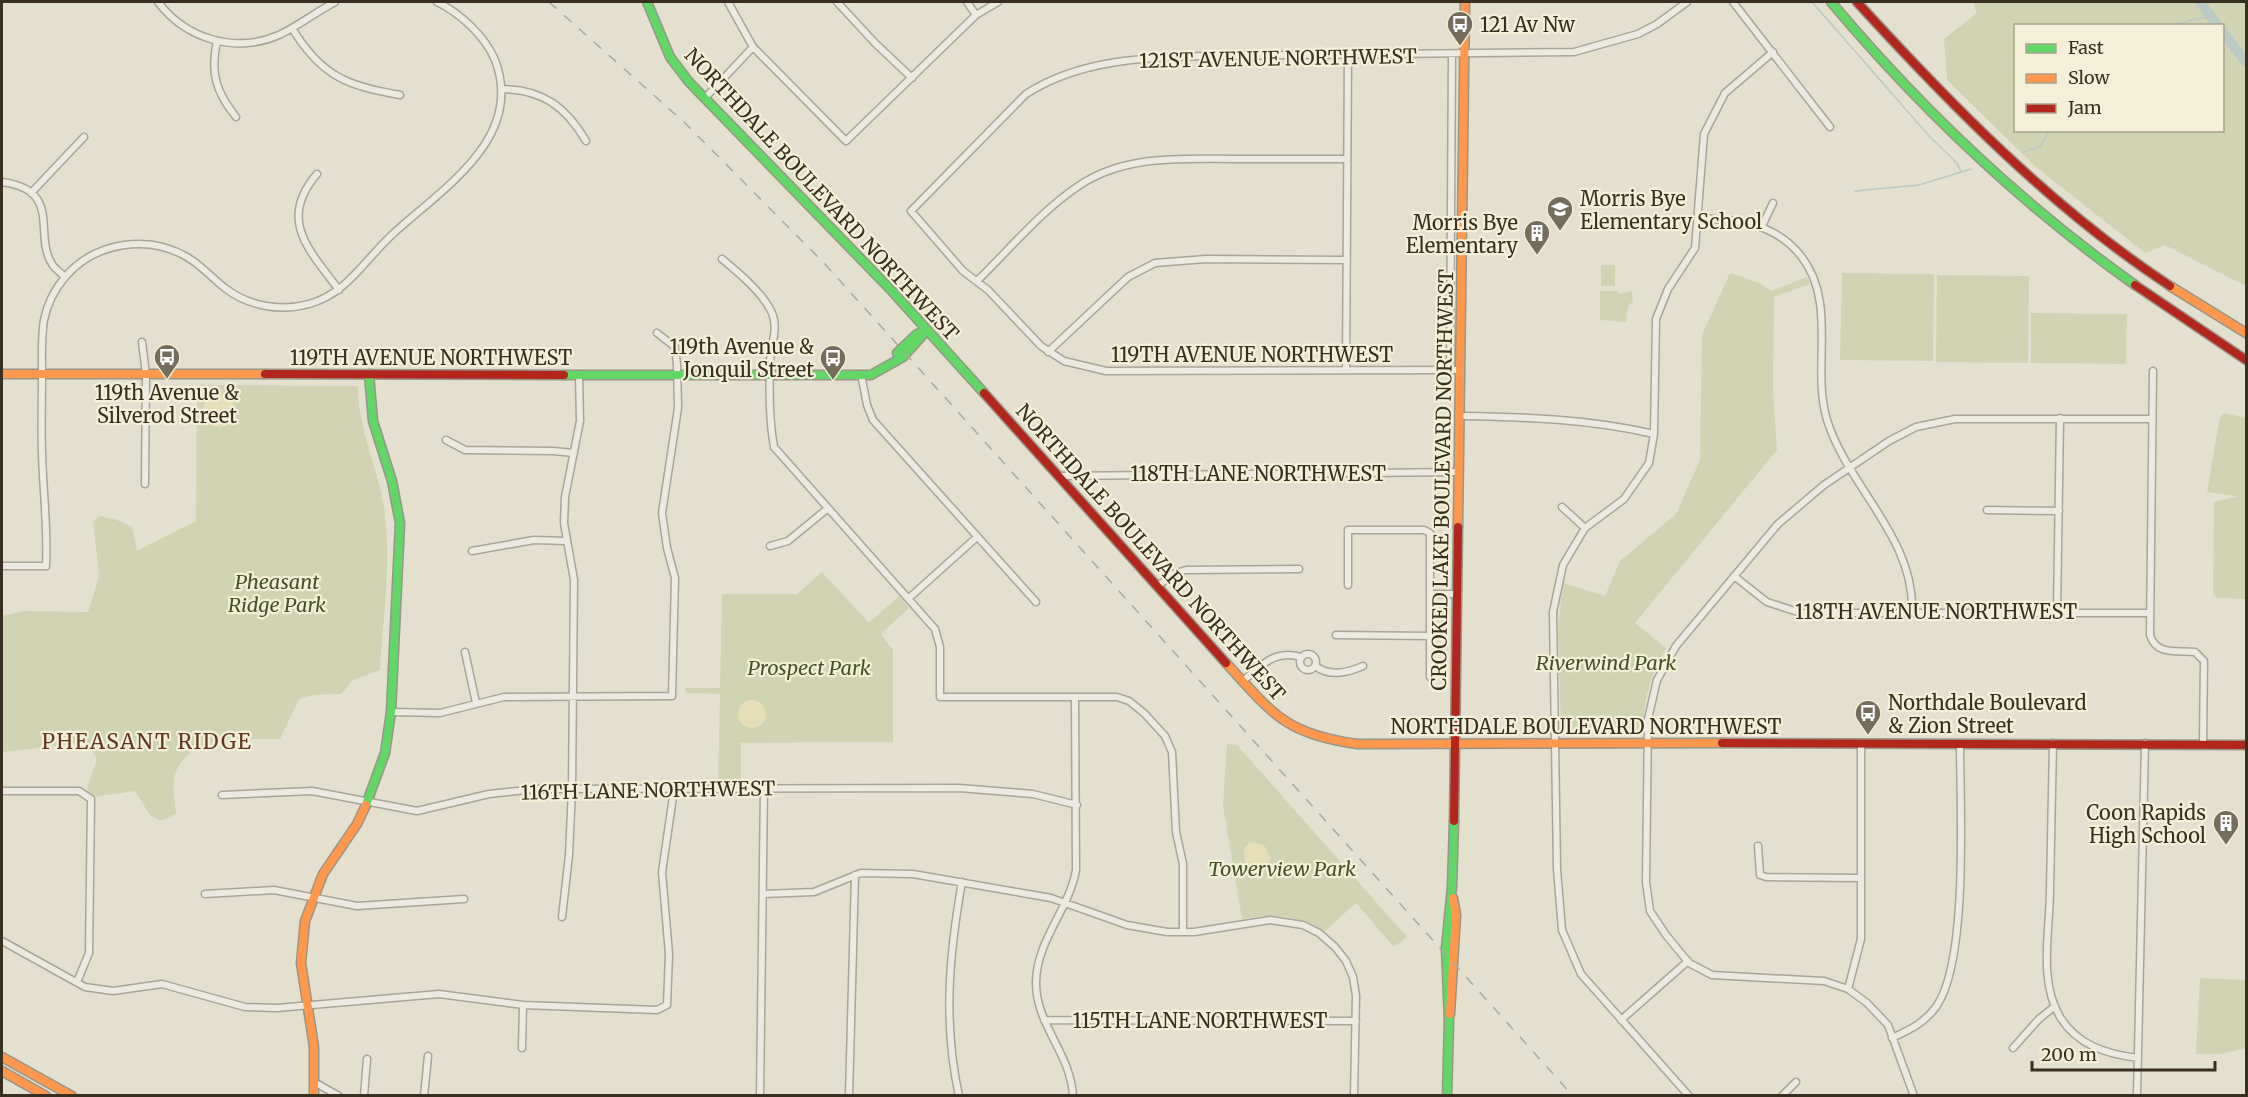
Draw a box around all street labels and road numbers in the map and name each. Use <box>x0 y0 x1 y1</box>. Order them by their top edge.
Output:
street label: NORTHDALE BOULEVARD NORTHWEST <box>680 43 964 345</box>
street label: 121ST AVENUE NORTHWEST <box>1139 43 1417 73</box>
street label: CROOKED LAKE BOULEVARD NORTHWEST <box>1426 269 1458 691</box>
street label: 119TH AVENUE NORTHWEST <box>1111 342 1393 367</box>
street label: 119TH AVENUE NORTHWEST <box>290 345 572 370</box>
street label: NORTHDALE BOULEVARD NORTHWEST <box>1011 398 1291 706</box>
street label: 118TH LANE NORTHWEST <box>1130 461 1386 486</box>
street label: 118TH AVENUE NORTHWEST <box>1795 599 2077 624</box>
street label: NORTHDALE BOULEVARD NORTHWEST <box>1391 714 1781 739</box>
street label: 116TH LANE NORTHWEST <box>520 775 776 805</box>
street label: 115TH LANE NORTHWEST <box>1072 1008 1328 1033</box>

